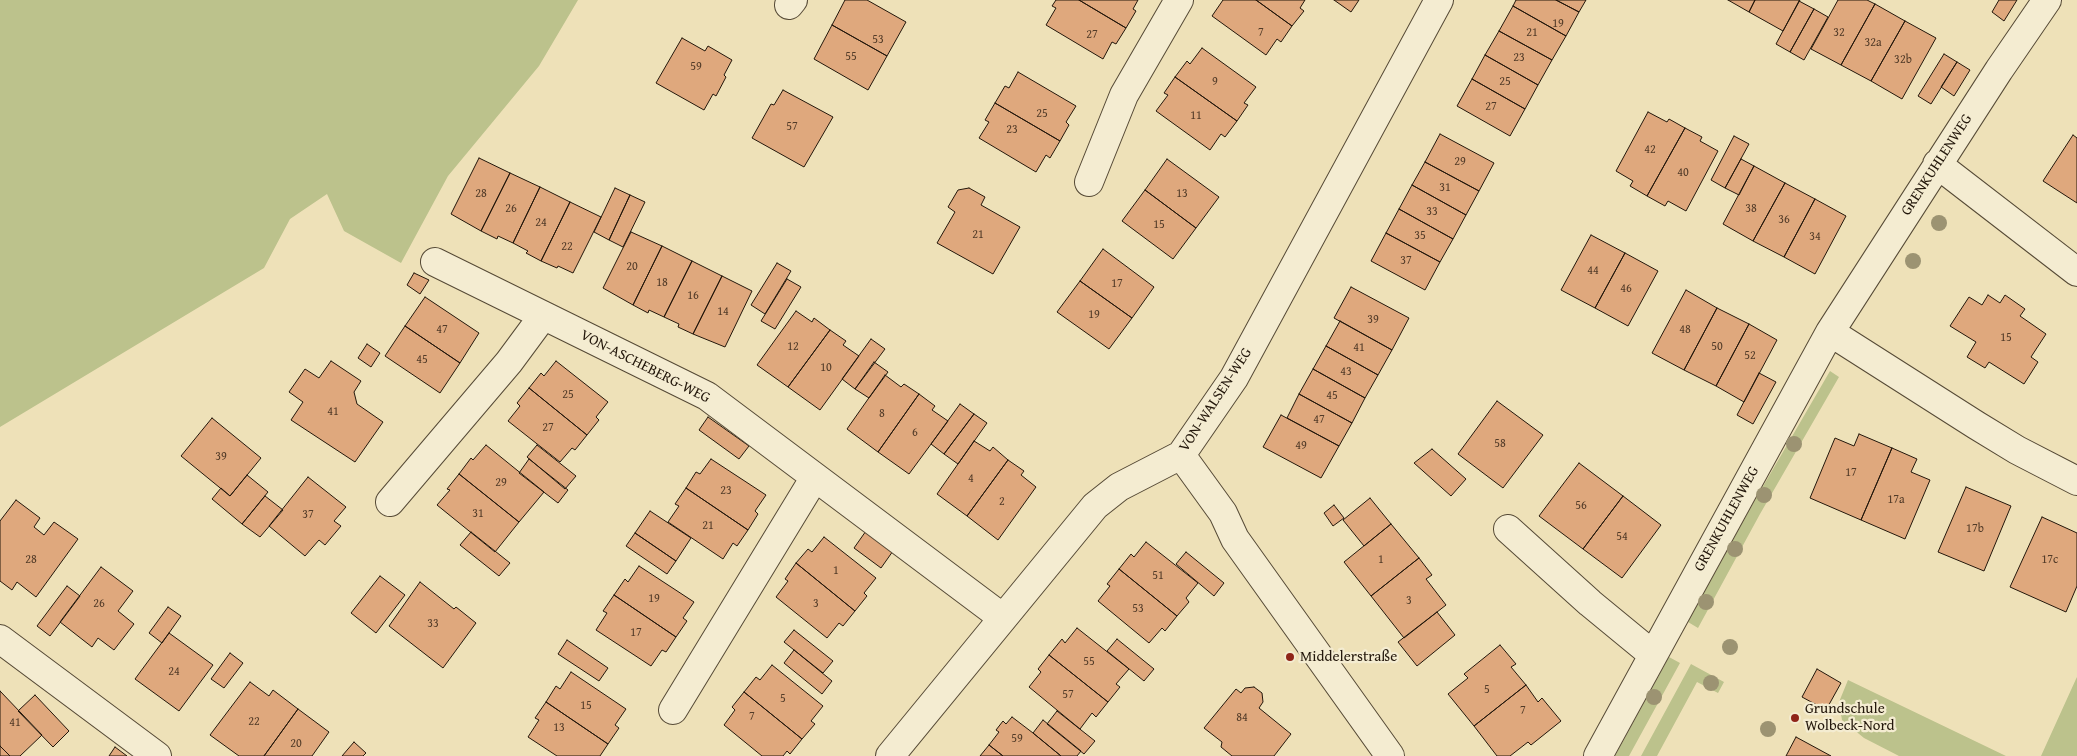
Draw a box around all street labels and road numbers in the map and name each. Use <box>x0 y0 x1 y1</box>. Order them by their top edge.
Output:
street label: GRENKUHLENWEG <box>1897 111 1977 219</box>
street label: VON-ASCHEBERG-WEG <box>577 326 713 408</box>
street label: VON-WALSEN-WEG <box>1176 345 1256 455</box>
street label: GRENKUHLENWEG <box>1691 463 1763 575</box>

